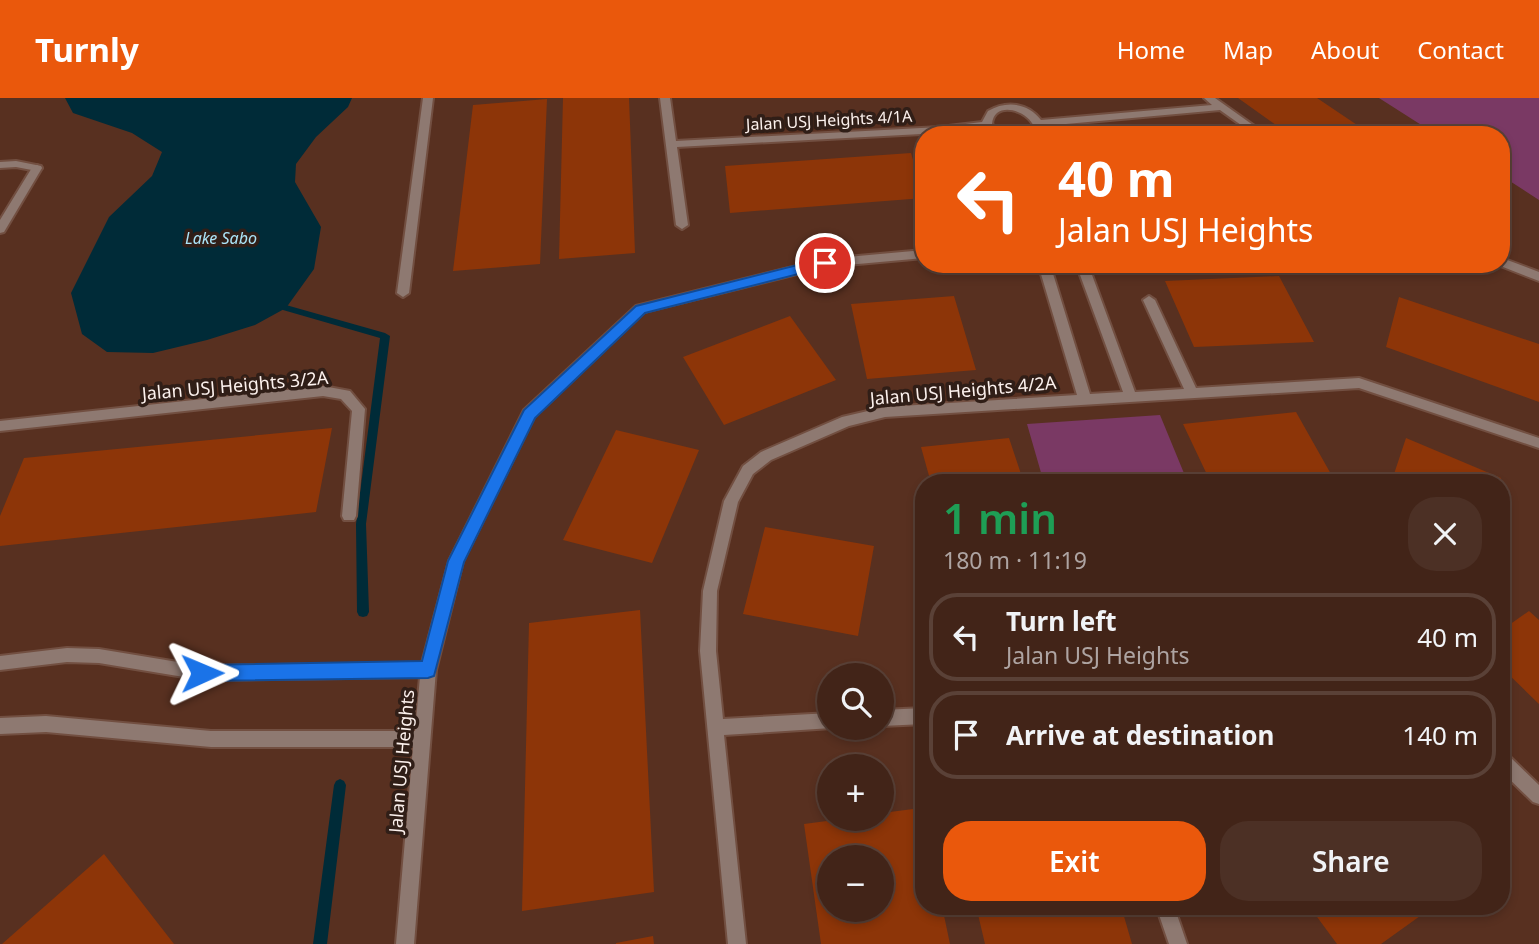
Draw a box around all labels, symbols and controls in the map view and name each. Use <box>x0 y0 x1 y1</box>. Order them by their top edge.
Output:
text: Turnly <box>35 27 139 72</box>
text: Home <box>1117 33 1185 66</box>
text: Map <box>1223 33 1273 66</box>
text: About <box>1311 33 1379 66</box>
text: Contact <box>1417 33 1504 66</box>
street label: Jalan USJ Heights 4/1A <box>743 105 913 135</box>
text: 40 m <box>1058 145 1175 211</box>
icon: left <box>943 154 1034 245</box>
text: Jalan USJ Heights <box>1058 208 1313 251</box>
water label: Lake Sabo <box>185 227 257 249</box>
pin <box>795 233 855 293</box>
icon: arrive <box>806 244 844 282</box>
street label: Jalan USJ Heights 3/2A <box>139 365 330 405</box>
street label: Jalan USJ Heights 4/2A <box>867 370 1058 410</box>
text: 1 min <box>943 489 1057 546</box>
button: close <box>1408 497 1482 571</box>
text: 180 m · 11:19 <box>943 544 1087 576</box>
text: Turn left <box>1006 603 1117 639</box>
icon: left <box>947 618 985 656</box>
text: 40 m <box>1417 619 1478 655</box>
position arrow <box>165 636 239 710</box>
text: Jalan USJ Heights <box>1006 639 1190 671</box>
map controls <box>817 663 894 922</box>
button: search <box>817 663 894 740</box>
street label: Jalan USJ Heights <box>383 688 419 836</box>
icon: arrive <box>947 716 985 754</box>
text: Arrive at destination <box>1006 717 1275 753</box>
text: 140 m <box>1402 717 1478 753</box>
button: + <box>817 754 894 831</box>
button: Exit <box>943 821 1206 901</box>
button: Share <box>1220 821 1482 901</box>
button: − <box>817 845 894 922</box>

